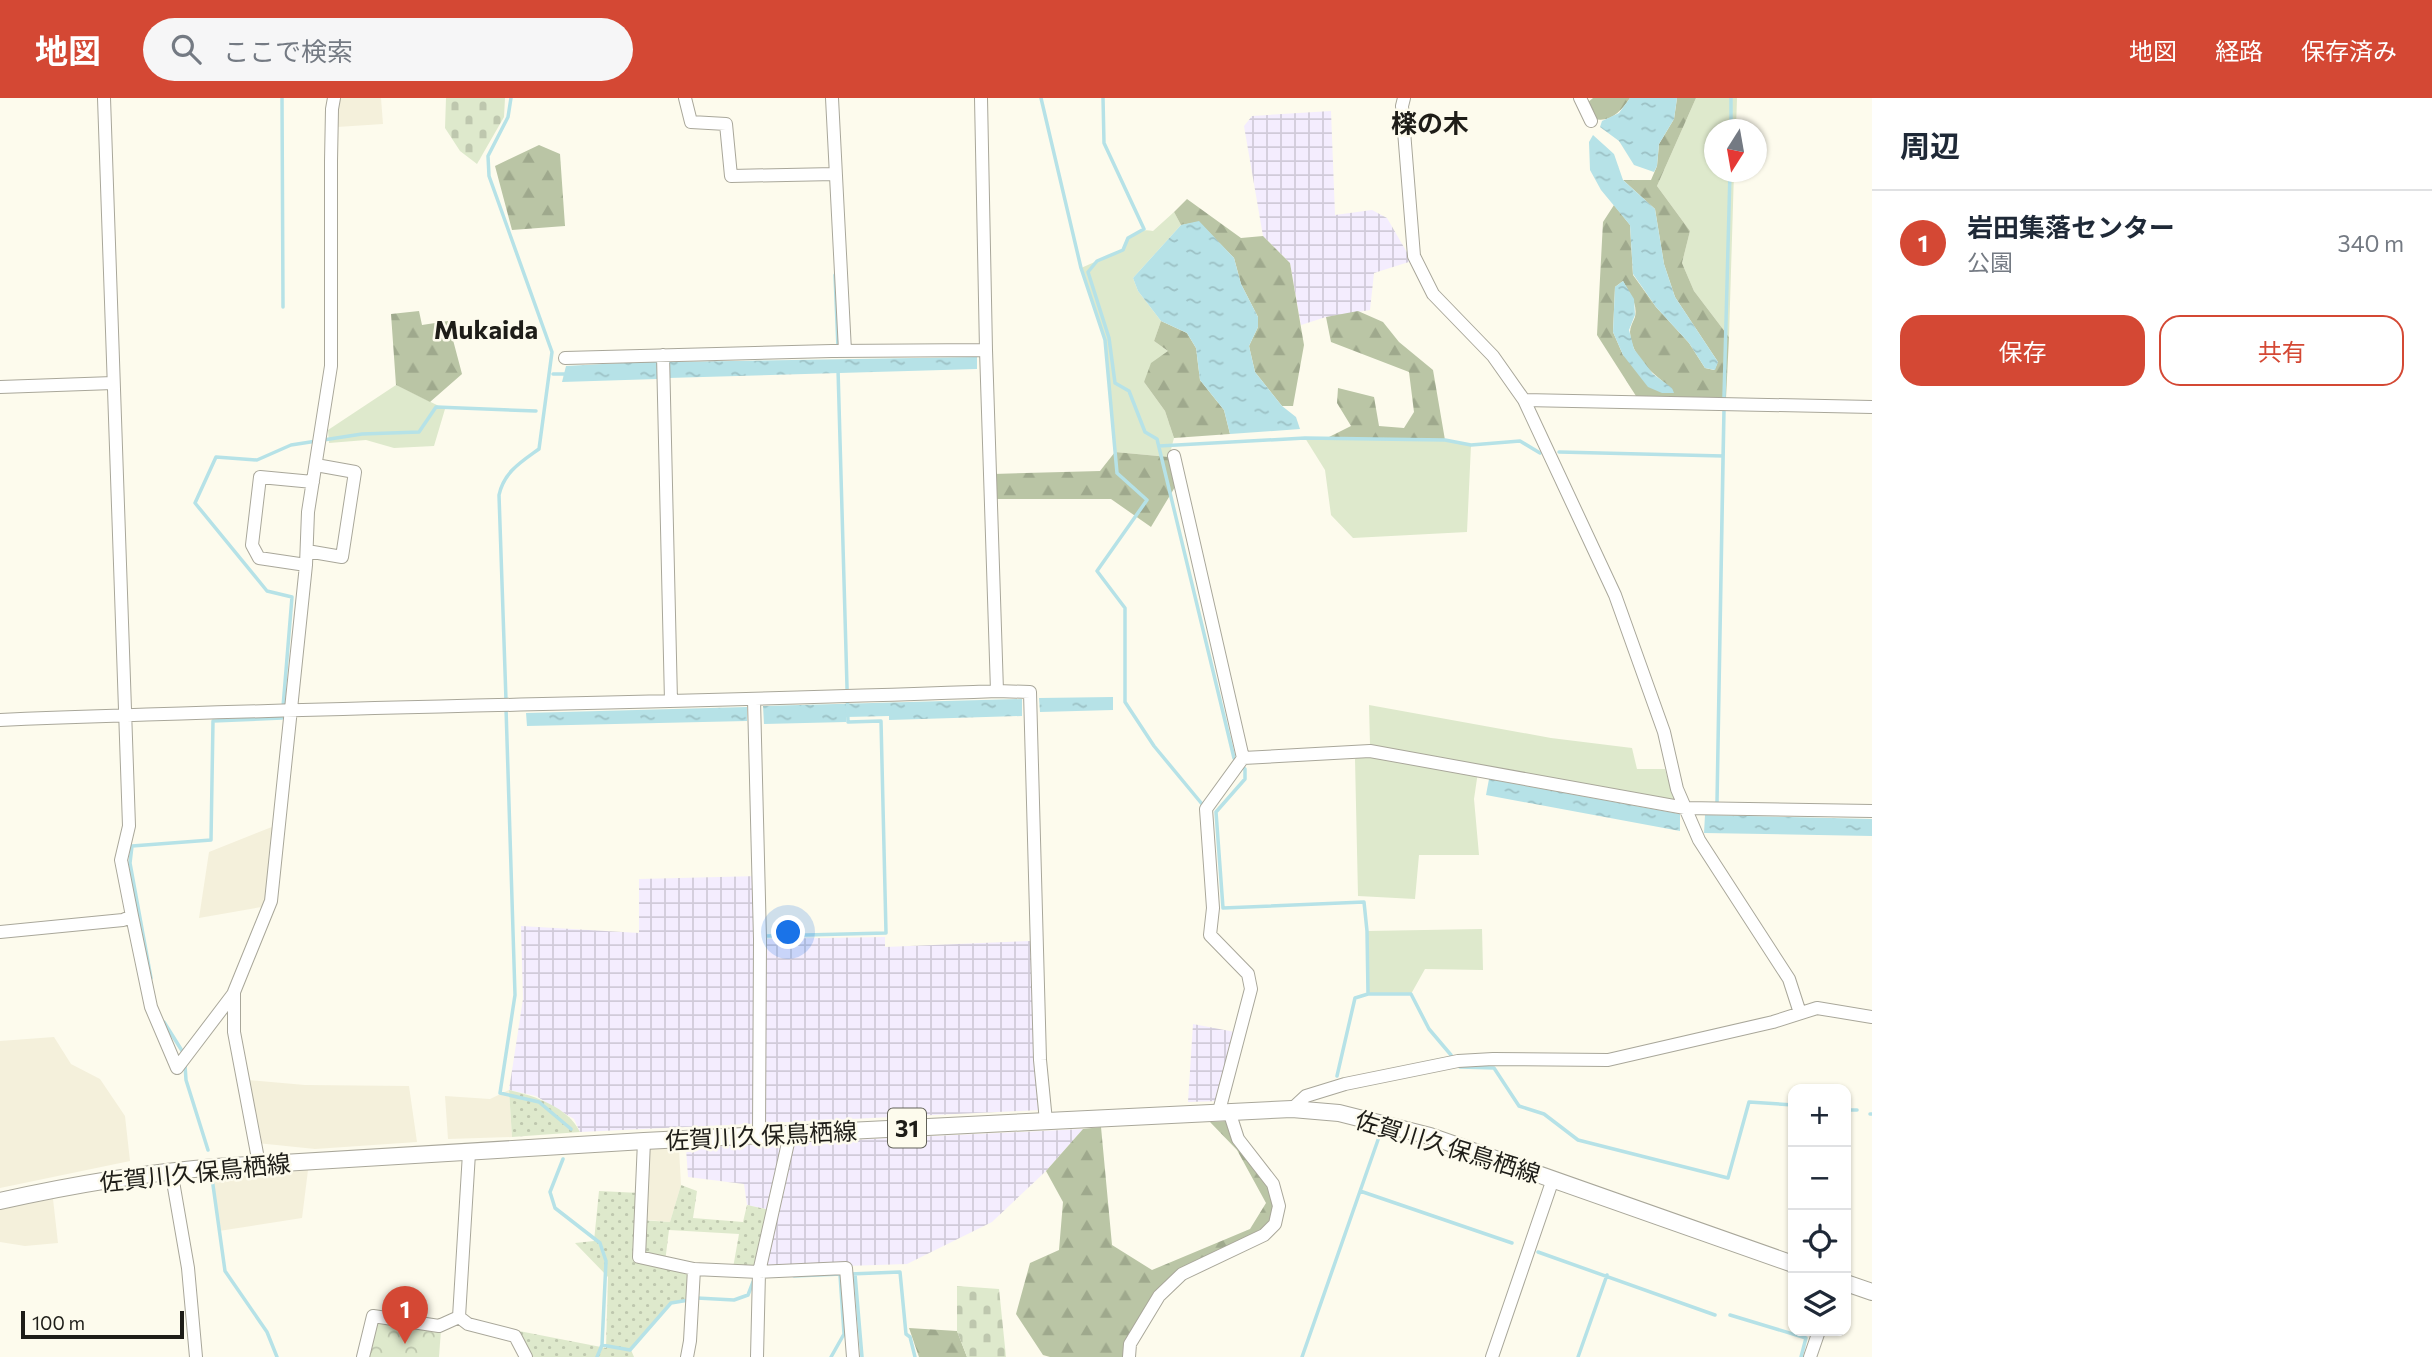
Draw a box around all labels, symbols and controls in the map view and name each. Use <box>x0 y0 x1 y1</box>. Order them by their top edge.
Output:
search box <box>143 18 633 81</box>
text: 地図 <box>35 29 101 70</box>
icon: search <box>167 30 205 68</box>
text: ここで検索 <box>223 35 353 66</box>
text: 地図 <box>2129 36 2177 65</box>
text: 経路 <box>2215 36 2263 65</box>
text: 保存済み <box>2301 36 2397 65</box>
district label: 檪の木 <box>1391 107 1469 138</box>
north arrow <box>1704 119 1767 182</box>
text: 周辺 <box>1900 126 1960 163</box>
text: 岩田集落センター <box>1967 211 2175 242</box>
text: 1 <box>1918 229 1928 257</box>
text: 340 m <box>2338 229 2404 257</box>
text: 公園 <box>1967 248 2013 276</box>
district label: Mukaida <box>434 313 538 344</box>
button: 保存 <box>1900 315 2145 386</box>
button: 共有 <box>2159 315 2404 386</box>
your location <box>771 915 805 949</box>
map controls <box>1788 1084 1851 1336</box>
button: + <box>1788 1084 1851 1147</box>
street label: 佐賀川久保鳥栖線 <box>1352 1104 1544 1188</box>
road number: 31 <box>888 1108 926 1148</box>
street label: 佐賀川久保鳥栖線 <box>664 1115 858 1155</box>
button: − <box>1788 1147 1851 1210</box>
street label: 佐賀川久保鳥栖線 <box>98 1148 292 1196</box>
button: locate <box>1788 1210 1851 1273</box>
button: layers <box>1788 1273 1851 1336</box>
pin: 1 <box>382 1286 428 1344</box>
scale bar <box>21 1308 184 1340</box>
text: 100 m <box>32 1311 85 1334</box>

